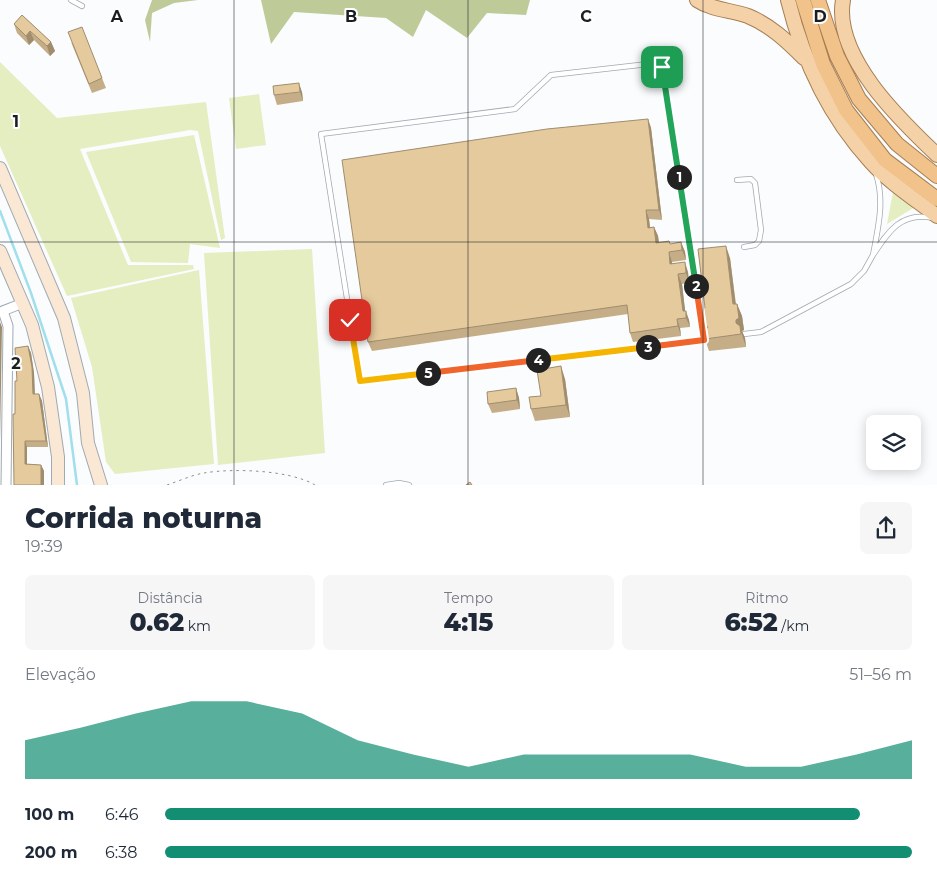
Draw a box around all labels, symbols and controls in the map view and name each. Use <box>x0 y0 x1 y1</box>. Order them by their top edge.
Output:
text: A <box>110 7 124 26</box>
text: B <box>345 7 357 26</box>
text: C <box>580 7 592 26</box>
text: D <box>813 7 827 26</box>
pin <box>641 46 683 88</box>
icon: arrive <box>648 53 676 81</box>
text: 1 <box>13 112 19 131</box>
pin: 1 <box>666 164 692 190</box>
text: 1 <box>677 168 682 186</box>
pin: 2 <box>684 274 708 298</box>
text: 2 <box>692 277 701 295</box>
pin <box>329 299 371 341</box>
icon: check <box>336 306 364 334</box>
pin: 3 <box>636 334 660 360</box>
text: 3 <box>644 338 653 356</box>
pin: 4 <box>526 348 550 372</box>
text: 4 <box>534 351 543 369</box>
text: 2 <box>11 354 21 373</box>
pin: 5 <box>416 360 440 386</box>
text: 5 <box>424 364 433 382</box>
map controls <box>866 415 921 470</box>
button: layers <box>866 415 921 470</box>
text: Corrida noturna <box>25 501 262 535</box>
button: share <box>860 502 912 554</box>
text: 19:39 <box>25 537 63 556</box>
text: Distância <box>138 589 203 607</box>
text: Tempo <box>444 589 493 607</box>
text: Ritmo <box>745 589 788 607</box>
text: 0.62 <box>129 607 184 637</box>
text: 4:15 <box>443 607 494 637</box>
text: 6:52 <box>724 607 778 637</box>
text: km <box>184 617 211 635</box>
text: /km <box>778 617 809 635</box>
text: Elevação <box>25 665 96 684</box>
text: 51–56 m <box>849 665 912 684</box>
text: 100 m <box>25 805 74 824</box>
text: 6:46 <box>105 805 138 824</box>
text: 200 m <box>25 843 77 862</box>
text: 6:38 <box>105 843 137 862</box>

